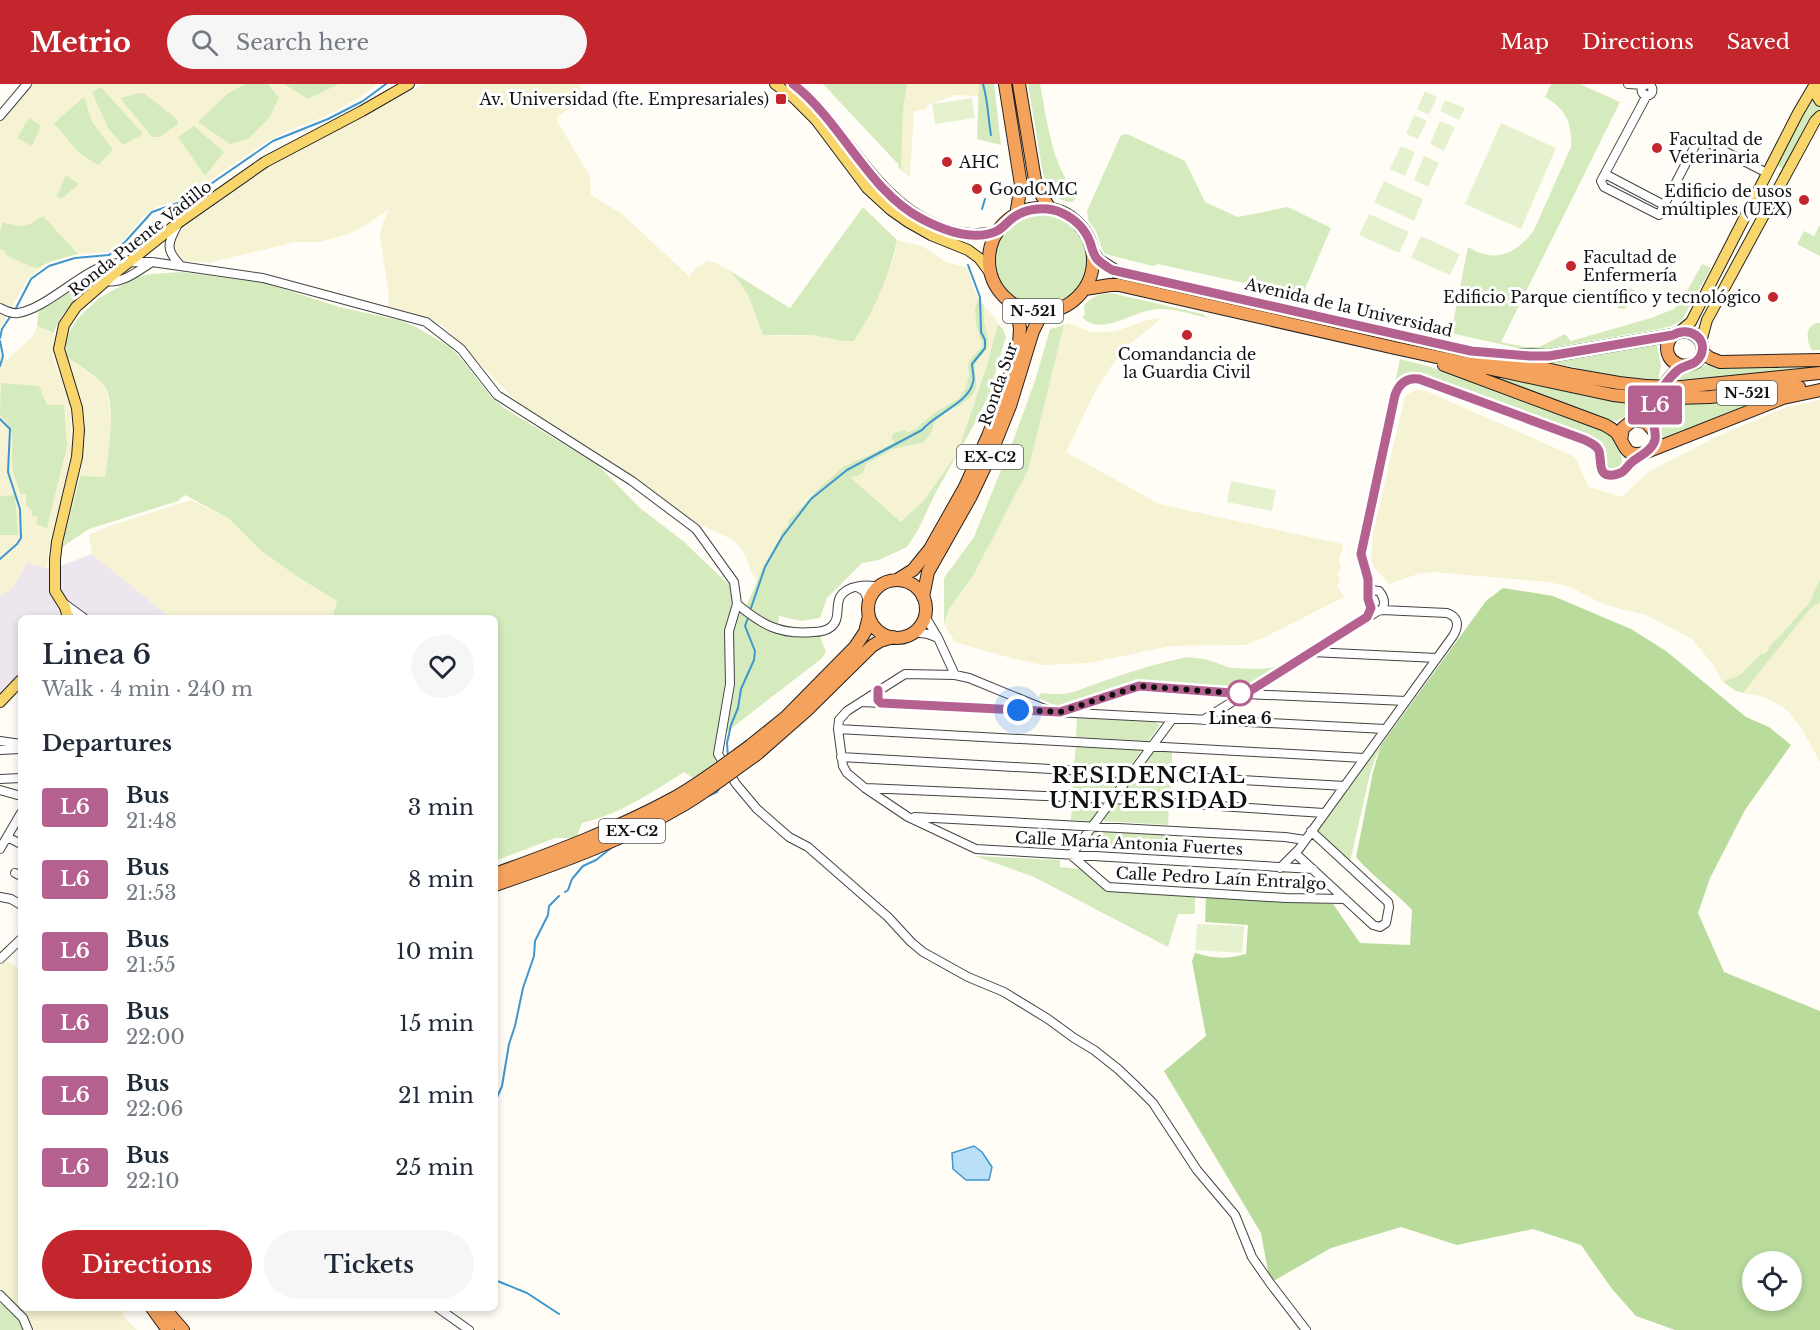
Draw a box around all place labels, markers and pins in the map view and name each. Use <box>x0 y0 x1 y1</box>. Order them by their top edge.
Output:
place label: Av. Universidad (fte. Empresariales) <box>479 89 769 109</box>
marker: Av. Universidad (fte. Empresariales) <box>774 92 788 106</box>
place label: Facultad de Veterinaria <box>1668 129 1763 167</box>
marker: Facultad de Veterinaria <box>1650 141 1664 155</box>
place label: AHC <box>958 152 999 172</box>
marker: AHC <box>940 155 954 169</box>
place label: GoodCMC <box>989 179 1077 199</box>
place label: Edificio de usos múltiples (UEX) <box>1661 181 1792 219</box>
marker: GoodCMC <box>970 182 984 196</box>
marker: Edificio de usos múltiples (UEX) <box>1797 193 1811 207</box>
place label: Facultad de Enfermería <box>1583 247 1677 285</box>
marker: Facultad de Enfermería <box>1564 259 1578 273</box>
place label: Edificio Parque científico y tecnológico <box>1443 287 1761 307</box>
marker: Edificio Parque científico y tecnológico <box>1766 290 1780 304</box>
marker: Comandancia de la Guardia Civil <box>1180 328 1194 342</box>
place label: Comandancia de la Guardia Civil <box>1118 344 1256 382</box>
marker: Linea 6 <box>1227 680 1253 706</box>
place label: Linea 6 <box>1208 708 1272 728</box>

